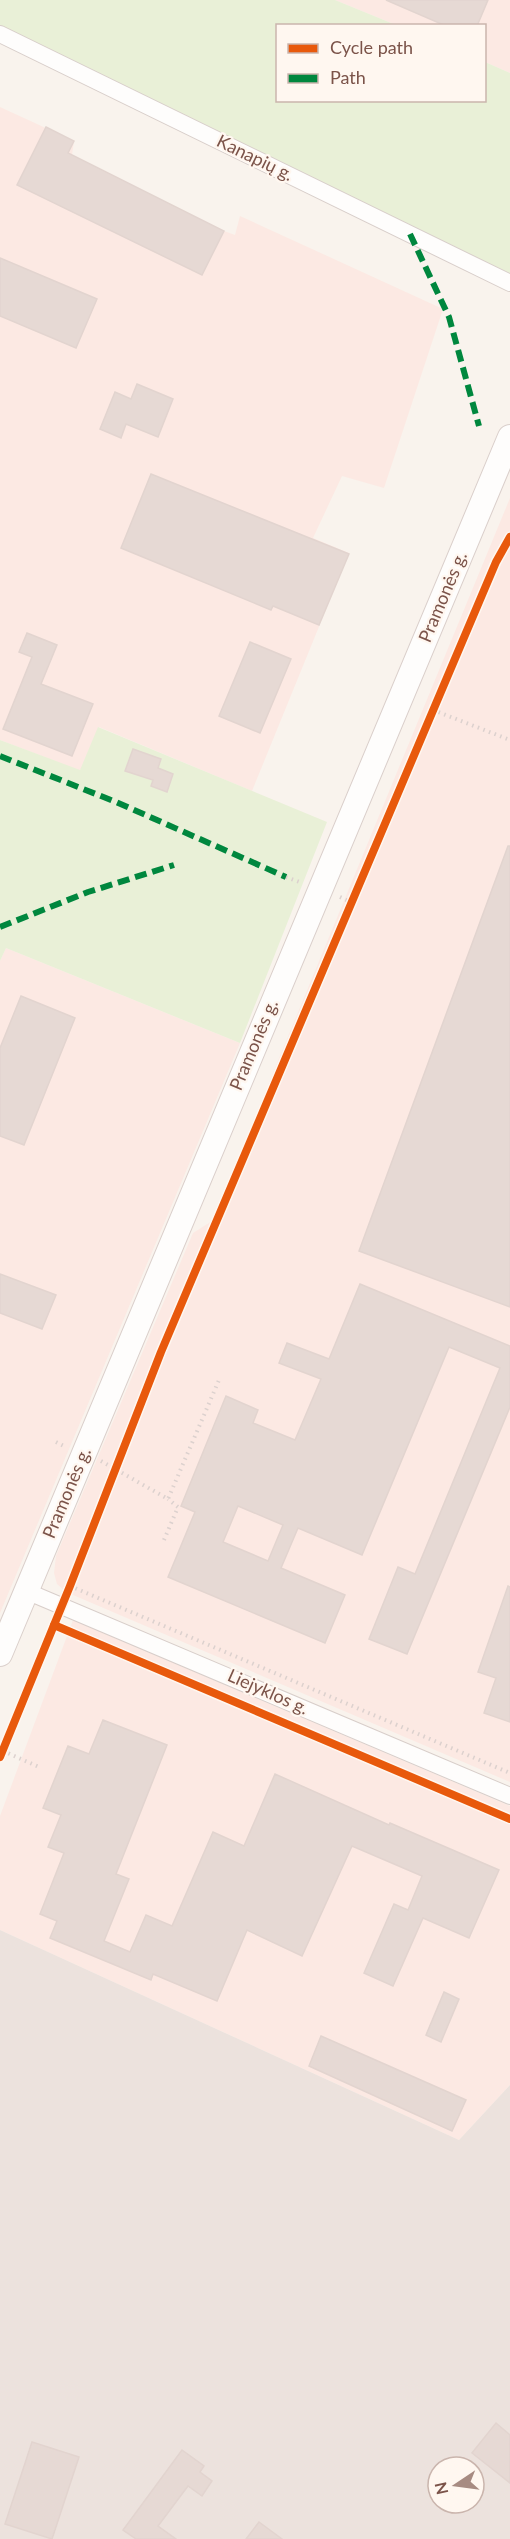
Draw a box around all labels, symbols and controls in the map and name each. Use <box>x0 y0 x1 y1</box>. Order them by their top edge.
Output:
legend <box>276 24 486 102</box>
text: Cycle path <box>330 36 413 58</box>
text: Path <box>330 66 366 88</box>
street label: Kanapių g. <box>214 129 297 185</box>
street label: Pramonės g. <box>413 548 471 645</box>
street label: Pramonės g. <box>224 996 282 1093</box>
street label: Pramonės g. <box>37 1444 95 1541</box>
street label: Liejyklos g. <box>225 1663 312 1719</box>
north arrow <box>426 2455 486 2515</box>
text: N <box>430 2480 452 2497</box>

